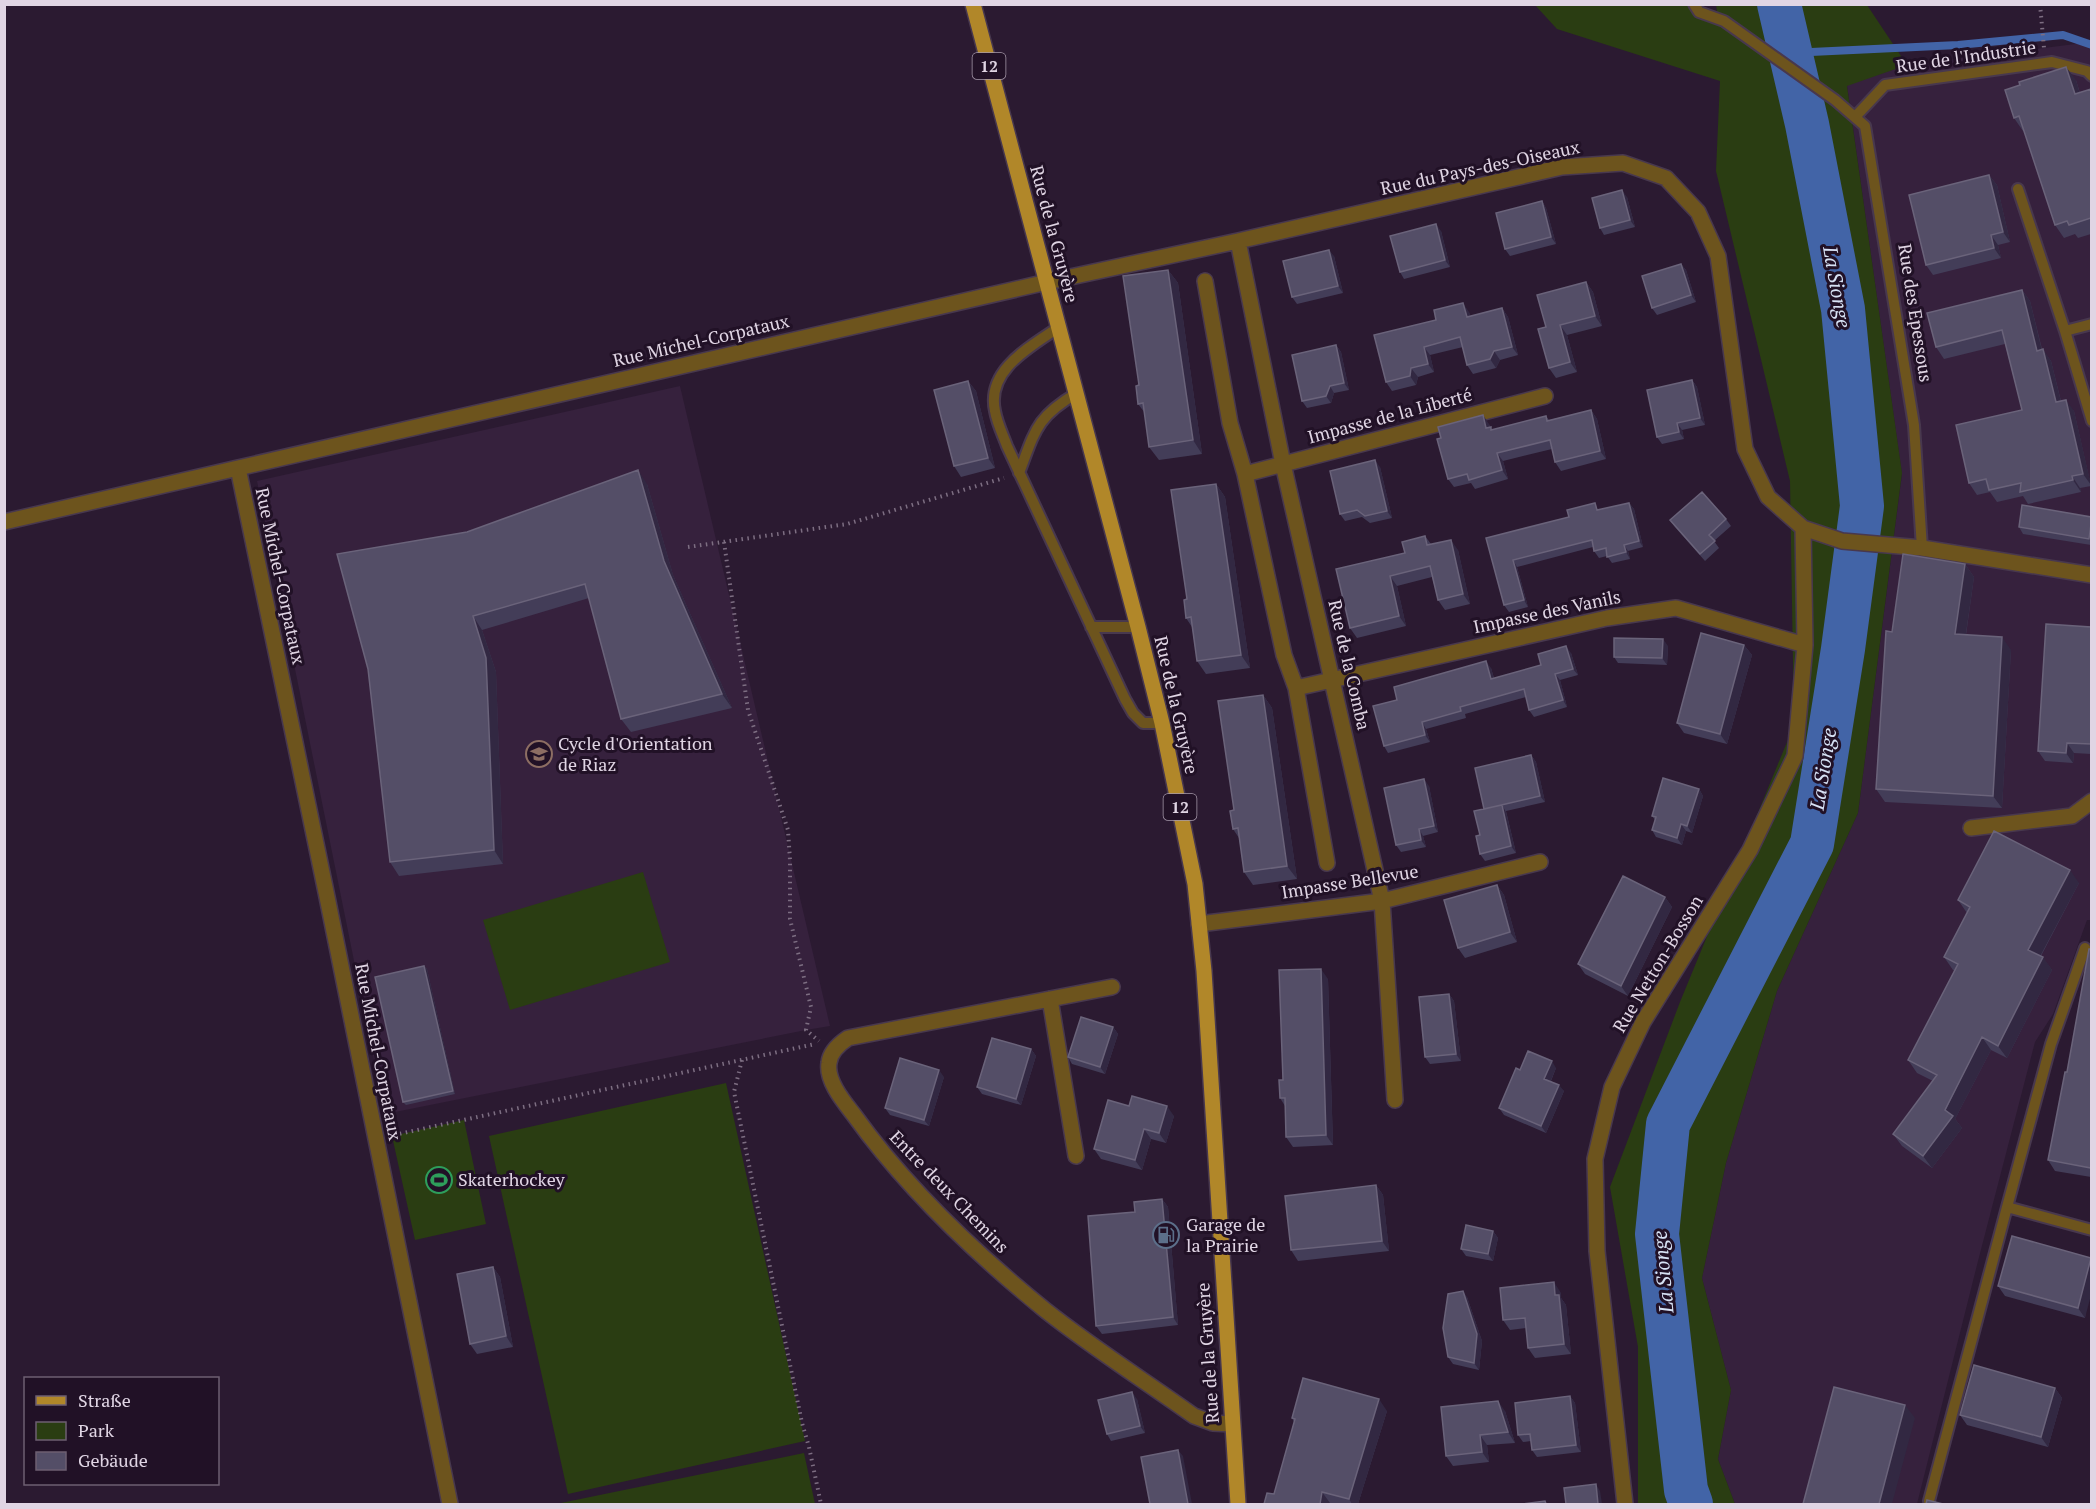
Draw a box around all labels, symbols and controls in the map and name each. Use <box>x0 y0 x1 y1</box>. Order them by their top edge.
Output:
street label: Rue de l'Industrie <box>1894 34 2037 78</box>
road number: 12 <box>972 53 1006 79</box>
street label: Rue du Pays-des-Oiseaux <box>1378 134 1582 200</box>
street label: Rue de la Gruyère <box>1025 163 1085 305</box>
street label: Rue des Epessous <box>1893 242 1939 384</box>
water label: La Sionge <box>1817 243 1858 330</box>
street label: Rue Michel-Corpataux <box>610 308 792 372</box>
street label: Impasse de la Liberté <box>1305 382 1475 449</box>
street label: Rue Michel-Corpataux <box>251 485 312 667</box>
street label: Impasse des Vanils <box>1471 584 1623 638</box>
street label: Rue de la Comba <box>1323 597 1377 732</box>
street label: Rue de la Gruyère <box>1149 633 1205 776</box>
water label: La Sionge <box>1803 726 1842 813</box>
place label: Cycle d'Orientation de Riaz <box>558 731 713 776</box>
school or university icon: Cycle d'Orientation de Riaz <box>524 739 554 769</box>
road number: 12 <box>1164 794 1196 820</box>
street label: Impasse Bellevue <box>1280 858 1420 904</box>
street label: Rue Netton-Bosson <box>1607 890 1708 1037</box>
street label: Rue Michel-Corpataux <box>350 961 408 1143</box>
street label: Entre deux Chemins <box>885 1125 1015 1258</box>
sports icon: Skaterhockey <box>424 1165 454 1195</box>
place label: Skaterhockey <box>458 1167 565 1191</box>
place label: Garage de la Prairie <box>1186 1212 1265 1257</box>
fuel station icon: Garage de la Prairie <box>1151 1220 1181 1250</box>
water label: La Sionge <box>1645 1230 1680 1315</box>
street label: Rue de la Gruyère <box>1190 1282 1224 1424</box>
legend <box>24 1377 219 1485</box>
text: Straße <box>78 1388 131 1412</box>
text: Park <box>78 1418 115 1442</box>
text: Gebäude <box>78 1448 148 1472</box>

